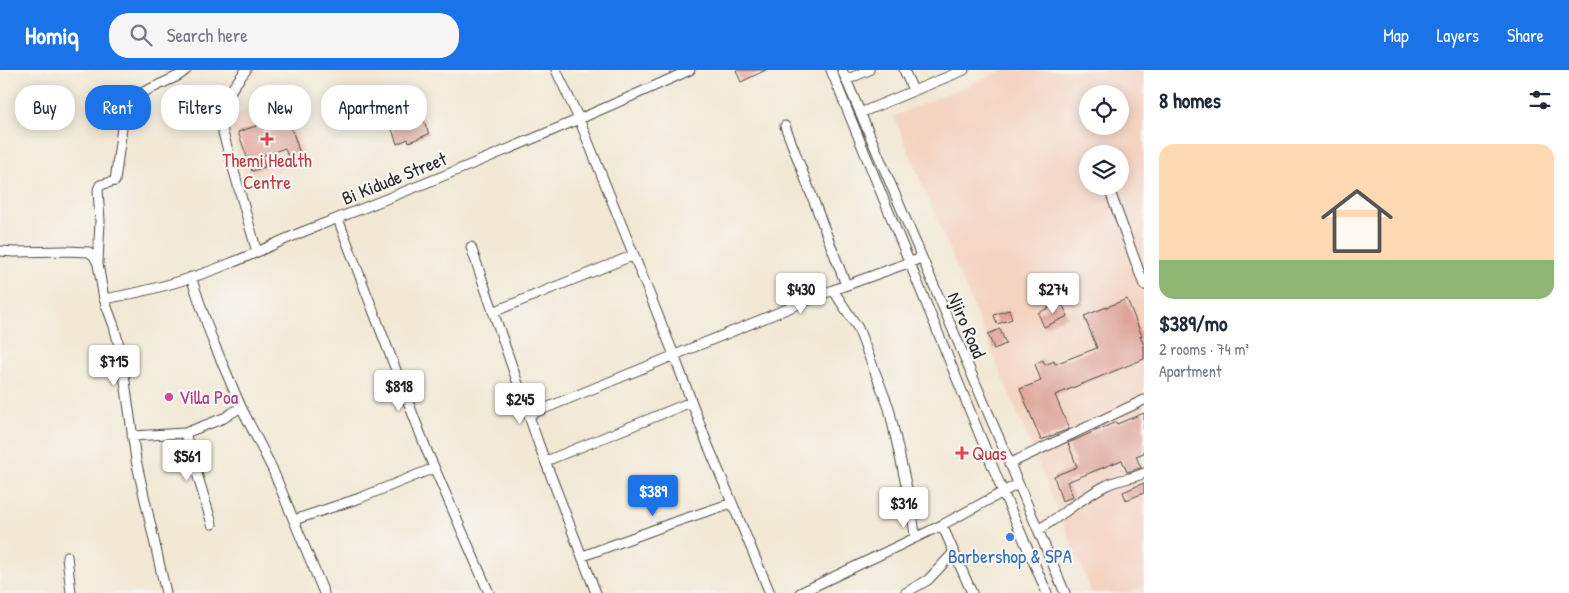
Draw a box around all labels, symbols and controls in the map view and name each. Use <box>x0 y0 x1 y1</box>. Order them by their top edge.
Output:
search box <box>109 13 459 58</box>
text: Homiq <box>25 19 79 51</box>
icon: search <box>127 21 155 49</box>
text: Search here <box>167 22 248 48</box>
text: Map <box>1383 23 1409 48</box>
text: Layers <box>1437 23 1479 48</box>
text: Share <box>1507 23 1544 48</box>
chip: Buy <box>15 85 75 130</box>
chip: Rent <box>85 85 151 130</box>
chip: Filters <box>161 85 239 130</box>
chip: New <box>249 85 311 130</box>
chip: Apartment <box>321 85 427 130</box>
map controls <box>1079 85 1129 195</box>
button: locate <box>1079 85 1129 135</box>
text: 8 homes <box>1159 86 1221 115</box>
icon: filters <box>1526 86 1554 114</box>
marker: Themi Health Centre <box>260 132 274 146</box>
street label: Bi Kidude Street <box>338 145 451 211</box>
button: layers <box>1079 145 1129 195</box>
place label: Themi Health Centre <box>222 147 312 195</box>
icon: home <box>1312 176 1402 266</box>
pin: $430 <box>771 272 831 315</box>
pin: $274 <box>1023 272 1083 315</box>
text: $430 <box>787 278 815 300</box>
text: $274 <box>1038 278 1068 300</box>
street label: Njiro Road <box>941 288 993 363</box>
text: $389/mo <box>1159 309 1227 338</box>
text: 2 rooms · 74 m² <box>1159 338 1249 360</box>
pin: $715 <box>84 344 144 387</box>
text: $715 <box>100 350 128 372</box>
text: Apartment <box>1159 360 1222 382</box>
pin: $818 <box>369 370 429 412</box>
text: $818 <box>385 375 413 397</box>
pin: $245 <box>490 382 550 425</box>
place label: Villa Poa <box>179 384 239 410</box>
text: $245 <box>506 388 534 410</box>
marker: Villa Poa <box>163 391 175 403</box>
pin: $561 <box>157 440 217 482</box>
place label: Quas <box>972 440 1007 466</box>
text: $561 <box>173 445 201 467</box>
marker: Quas <box>956 447 968 459</box>
pin: $389 <box>623 474 683 517</box>
text: $389 <box>639 480 667 502</box>
pin: $316 <box>874 486 934 529</box>
text: $316 <box>890 492 918 514</box>
marker: Barbershop & SPA <box>1004 531 1016 543</box>
place label: Barbershop & SPA <box>948 543 1072 569</box>

